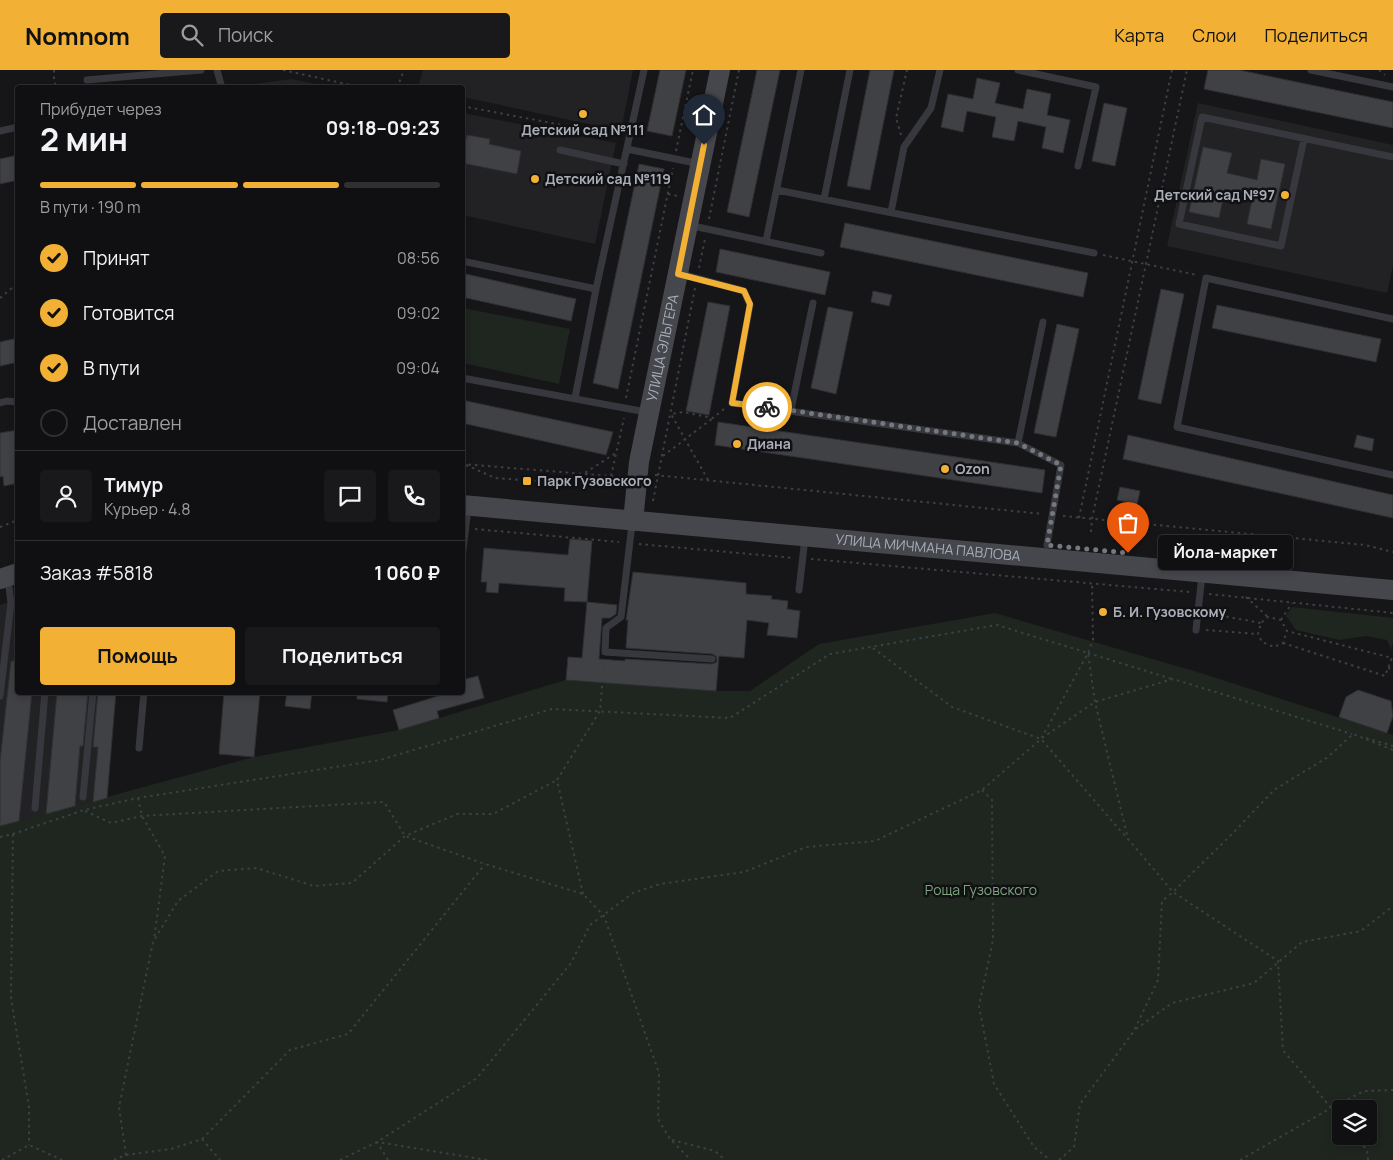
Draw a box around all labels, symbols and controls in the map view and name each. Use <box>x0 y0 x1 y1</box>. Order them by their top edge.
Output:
search box <box>160 13 510 58</box>
text: Nomnom <box>25 19 130 52</box>
icon: search <box>178 21 206 49</box>
text: Поиск <box>218 22 273 48</box>
text: Карта <box>1114 23 1164 47</box>
text: Слои <box>1192 23 1236 47</box>
text: Поделиться <box>1264 23 1368 47</box>
pin <box>683 94 725 145</box>
text: Прибудет через <box>40 98 162 120</box>
icon: home <box>690 101 718 129</box>
marker: Детский сад №111 <box>577 108 589 120</box>
text: 09:18–09:23 <box>326 115 440 141</box>
text: 2 мин <box>40 117 128 161</box>
place label: Детский сад №111 <box>521 120 645 139</box>
place label: Детский сад №119 <box>545 169 671 188</box>
marker: Детский сад №119 <box>529 173 541 185</box>
place label: Детский сад №97 <box>1154 185 1275 204</box>
marker: Детский сад №97 <box>1279 189 1291 201</box>
text: В пути · 190 m <box>40 196 140 218</box>
icon: check <box>40 244 68 272</box>
text: Принят <box>83 245 150 271</box>
text: 08:56 <box>397 247 440 269</box>
street label: УЛИЦА ЭЛЬГЕРА <box>642 292 682 403</box>
icon: check <box>40 299 68 327</box>
text: Готовится <box>83 300 175 326</box>
text: 09:02 <box>397 302 440 324</box>
icon: check <box>40 354 68 382</box>
text: В пути <box>83 355 140 381</box>
text: 09:04 <box>396 357 440 379</box>
courier <box>742 382 792 432</box>
icon: bike <box>753 393 781 421</box>
text: Доставлен <box>83 410 182 436</box>
place label: Диана <box>747 434 791 453</box>
marker: Диана <box>731 438 743 450</box>
place label: Ozon <box>955 459 990 478</box>
marker: Ozon <box>939 463 951 475</box>
button: person <box>40 470 92 522</box>
button: chat <box>324 470 376 522</box>
button: phone <box>388 470 440 522</box>
place label: Парк Гузовского <box>537 471 652 490</box>
text: Тимур <box>104 472 163 498</box>
marker: Парк Гузовского <box>521 475 533 487</box>
text: Курьер · 4.8 <box>104 498 191 520</box>
pin <box>1107 502 1149 553</box>
icon: bag <box>1114 509 1142 537</box>
street label: УЛИЦА МИЧМАНА ПАВЛОВА <box>835 529 1022 565</box>
callout: Йола-маркет <box>1158 536 1293 570</box>
text: Йола-маркет <box>1174 541 1277 563</box>
text: Заказ #5818 <box>40 560 153 586</box>
text: 1 060 ₽ <box>374 560 440 586</box>
place label: Б. И. Гузовскому <box>1113 602 1227 621</box>
marker: Б. И. Гузовскому <box>1097 606 1109 618</box>
button: Помощь <box>40 627 235 685</box>
button: Поделиться <box>245 627 440 685</box>
park label: Роща Гузовского <box>925 880 1037 899</box>
map controls <box>1332 1100 1377 1145</box>
button: layers <box>1332 1100 1377 1145</box>

